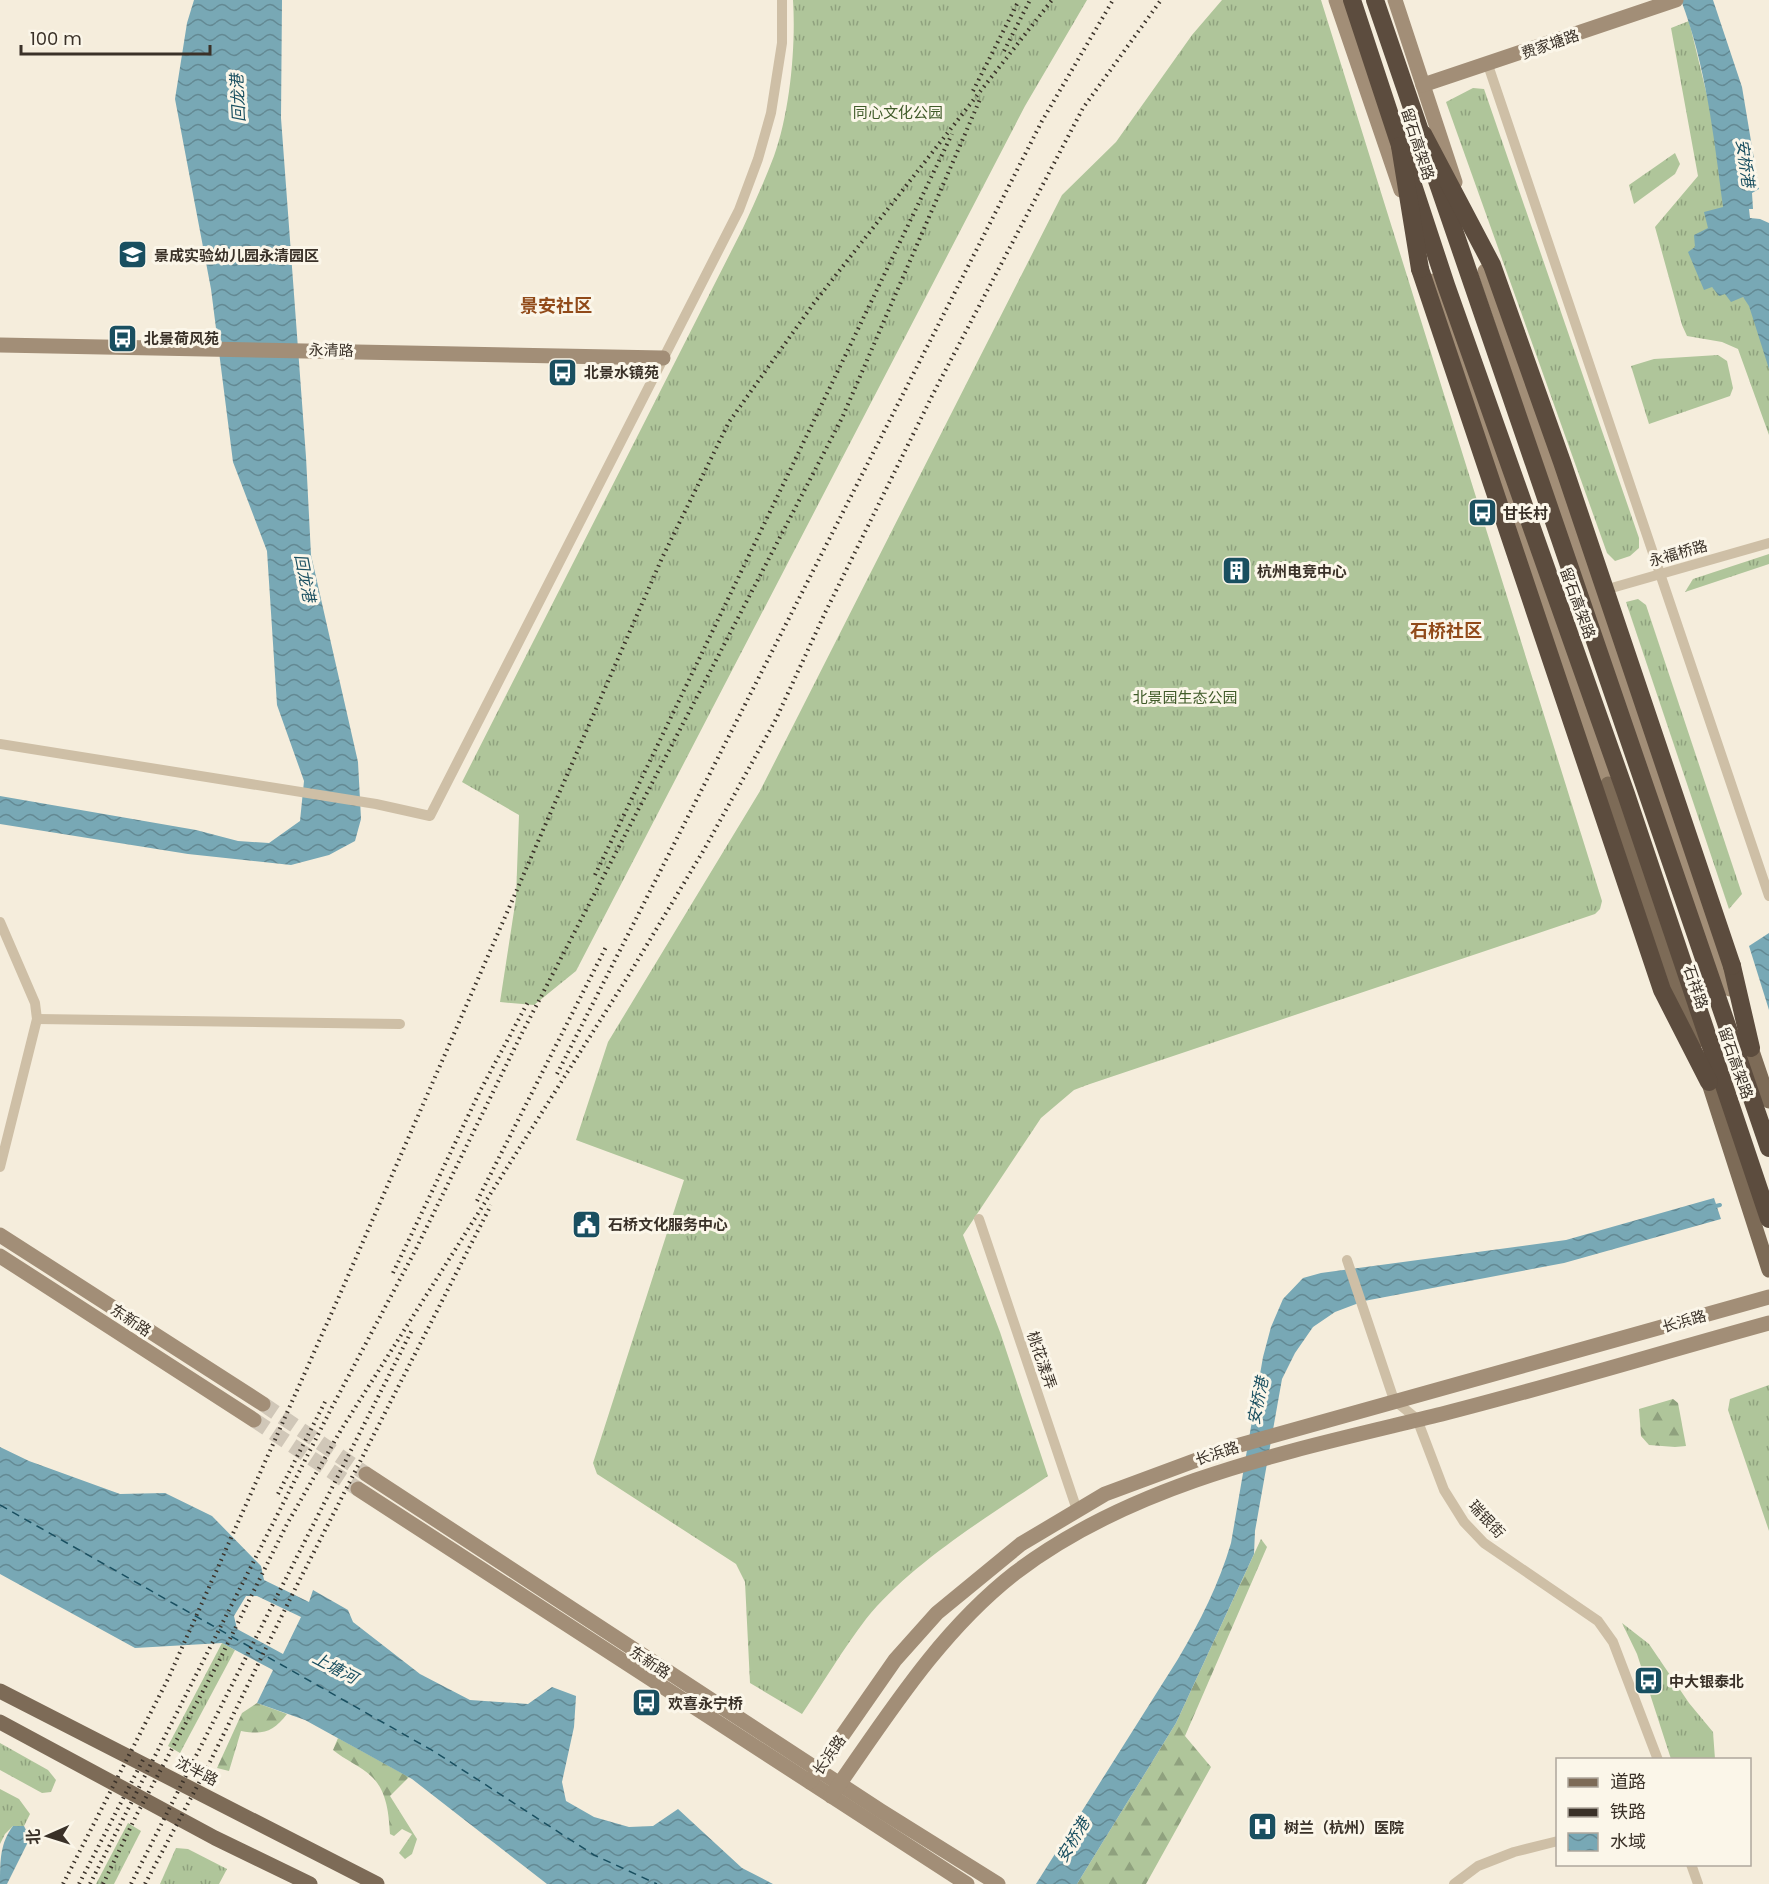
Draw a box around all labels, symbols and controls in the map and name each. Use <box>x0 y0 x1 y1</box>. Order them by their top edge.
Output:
scale bar <box>21 18 210 56</box>
street label: 费家塘路 <box>1518 24 1582 64</box>
text: 100 m <box>30 26 82 51</box>
water label: 回龙港 <box>225 71 251 123</box>
park label: 同心文化公园 <box>853 102 943 123</box>
street label: 留石高架路 <box>1396 105 1440 183</box>
water label: 安桥港 <box>1730 138 1760 190</box>
school or university icon: 景成实验幼儿园永清园区 <box>117 239 149 271</box>
place label: 景成实验幼儿园永清园区 <box>154 245 319 266</box>
district label: 景安社区 <box>520 293 592 318</box>
bus stop icon: 北景荷风苑 <box>107 322 139 354</box>
place label: 北景荷风苑 <box>144 328 219 349</box>
street label: 永清路 <box>308 339 354 361</box>
bus stop icon: 北景水镜苑 <box>547 356 579 388</box>
place label: 北景水镜苑 <box>584 362 659 383</box>
bus stop icon: 甘长村 <box>1466 497 1498 529</box>
place label: 甘长村 <box>1503 503 1548 524</box>
street label: 永福桥路 <box>1646 535 1710 571</box>
water label: 回龙港 <box>289 552 321 606</box>
building icon: 杭州电竞中心 <box>1220 555 1252 587</box>
place label: 杭州电竞中心 <box>1257 561 1347 582</box>
street label: 留石高架路 <box>1555 564 1601 642</box>
district label: 石桥社区 <box>1410 618 1482 643</box>
park label: 北景园生态公园 <box>1132 687 1238 708</box>
street label: 石祥路 <box>1679 962 1713 1012</box>
street label: 留石高架路 <box>1714 1024 1758 1102</box>
public building icon: 石桥文化服务中心 <box>571 1208 603 1240</box>
place label: 石桥文化服务中心 <box>608 1214 728 1235</box>
street label: 东新路 <box>106 1299 156 1341</box>
street label: 长浜路 <box>1659 1305 1709 1337</box>
street label: 桃花漾弄 <box>1022 1328 1062 1392</box>
water label: 安桥港 <box>1242 1373 1274 1427</box>
street label: 长浜路 <box>1192 1436 1242 1470</box>
street label: 瑞银街 <box>1464 1495 1510 1543</box>
street label: 东新路 <box>625 1641 675 1683</box>
water label: 上塘河 <box>308 1647 364 1691</box>
bus stop icon: 中大银泰北 <box>1632 1665 1664 1697</box>
place label: 中大银泰北 <box>1669 1671 1744 1692</box>
bus stop icon: 欢喜永宁桥 <box>631 1687 663 1719</box>
place label: 欢喜永宁桥 <box>668 1693 743 1714</box>
street label: 长浜路 <box>807 1731 851 1779</box>
street label: 沈半路 <box>172 1751 222 1791</box>
legend <box>1556 1758 1751 1866</box>
text: 道路 <box>1610 1769 1646 1794</box>
text: 铁路 <box>1610 1799 1646 1824</box>
north arrow <box>18 1806 78 1866</box>
hospital icon: 树兰（杭州）医院 <box>1247 1811 1279 1843</box>
water label: 安桥港 <box>1051 1812 1096 1867</box>
place label: 树兰（杭州）医院 <box>1284 1817 1404 1838</box>
text: 北 <box>22 1828 45 1845</box>
text: 水域 <box>1610 1829 1646 1854</box>

